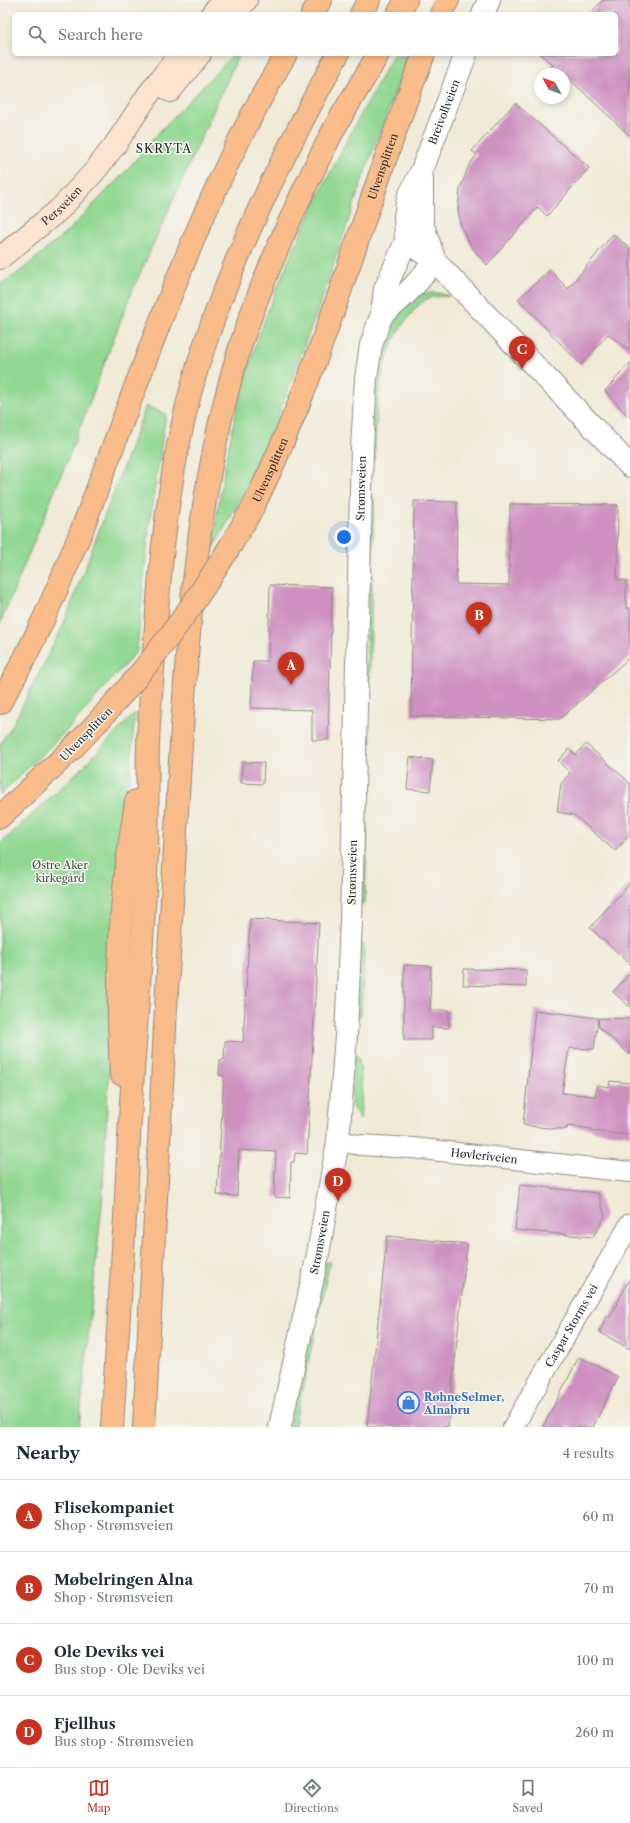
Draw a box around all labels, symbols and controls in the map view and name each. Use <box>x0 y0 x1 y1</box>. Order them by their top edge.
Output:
search box <box>12 12 618 56</box>
icon: search <box>26 23 48 45</box>
text: Search here <box>58 25 143 44</box>
north arrow <box>534 68 570 104</box>
street label: Breivollveien <box>425 77 463 147</box>
street label: Ulvensplitten <box>365 131 401 202</box>
district label: SKRYTA <box>136 141 192 156</box>
street label: Persveien <box>39 183 85 228</box>
pin: C <box>509 336 535 369</box>
street label: Ulvensplitten <box>249 436 291 505</box>
street label: Strømsveien <box>353 456 369 521</box>
your location <box>334 527 354 547</box>
pin: B <box>466 602 492 635</box>
pin: A <box>278 652 304 685</box>
street label: Ulvensplitten <box>57 704 115 764</box>
street label: Strømsveien <box>344 839 360 905</box>
park label: Østre Aker kirkegård <box>32 858 88 885</box>
street label: Høvleriveien <box>450 1145 518 1167</box>
pin: D <box>325 1168 351 1201</box>
street label: Strømsveien <box>307 1209 333 1276</box>
street label: Caspar Storms vei <box>542 1281 601 1370</box>
shop icon: RøhneSelmer, Alnabru <box>395 1390 421 1416</box>
place label: RøhneSelmer, Alnabru <box>423 1390 504 1417</box>
text: Nearby <box>16 1443 80 1463</box>
text: 4 results <box>563 1445 614 1461</box>
text: Flisekompaniet <box>54 1498 174 1517</box>
text: A <box>24 1508 34 1524</box>
text: 60 m <box>583 1508 614 1524</box>
text: Shop · Strømsveien <box>54 1517 173 1533</box>
text: Møbelringen Alna <box>54 1570 193 1589</box>
text: B <box>24 1580 34 1596</box>
text: 70 m <box>584 1580 614 1596</box>
text: Shop · Strømsveien <box>54 1589 173 1605</box>
text: Ole Deviks vei <box>54 1642 164 1661</box>
text: C <box>24 1652 34 1668</box>
text: 100 m <box>576 1652 614 1668</box>
text: Bus stop · Ole Deviks vei <box>54 1661 205 1677</box>
text: Fjellhus <box>54 1714 116 1733</box>
text: D <box>23 1724 35 1740</box>
text: 260 m <box>575 1724 614 1740</box>
text: Bus stop · Strømsveien <box>54 1733 194 1749</box>
tab: Map <box>87 1777 111 1815</box>
tab: Directions <box>284 1777 339 1815</box>
tab: Saved <box>513 1777 543 1815</box>

